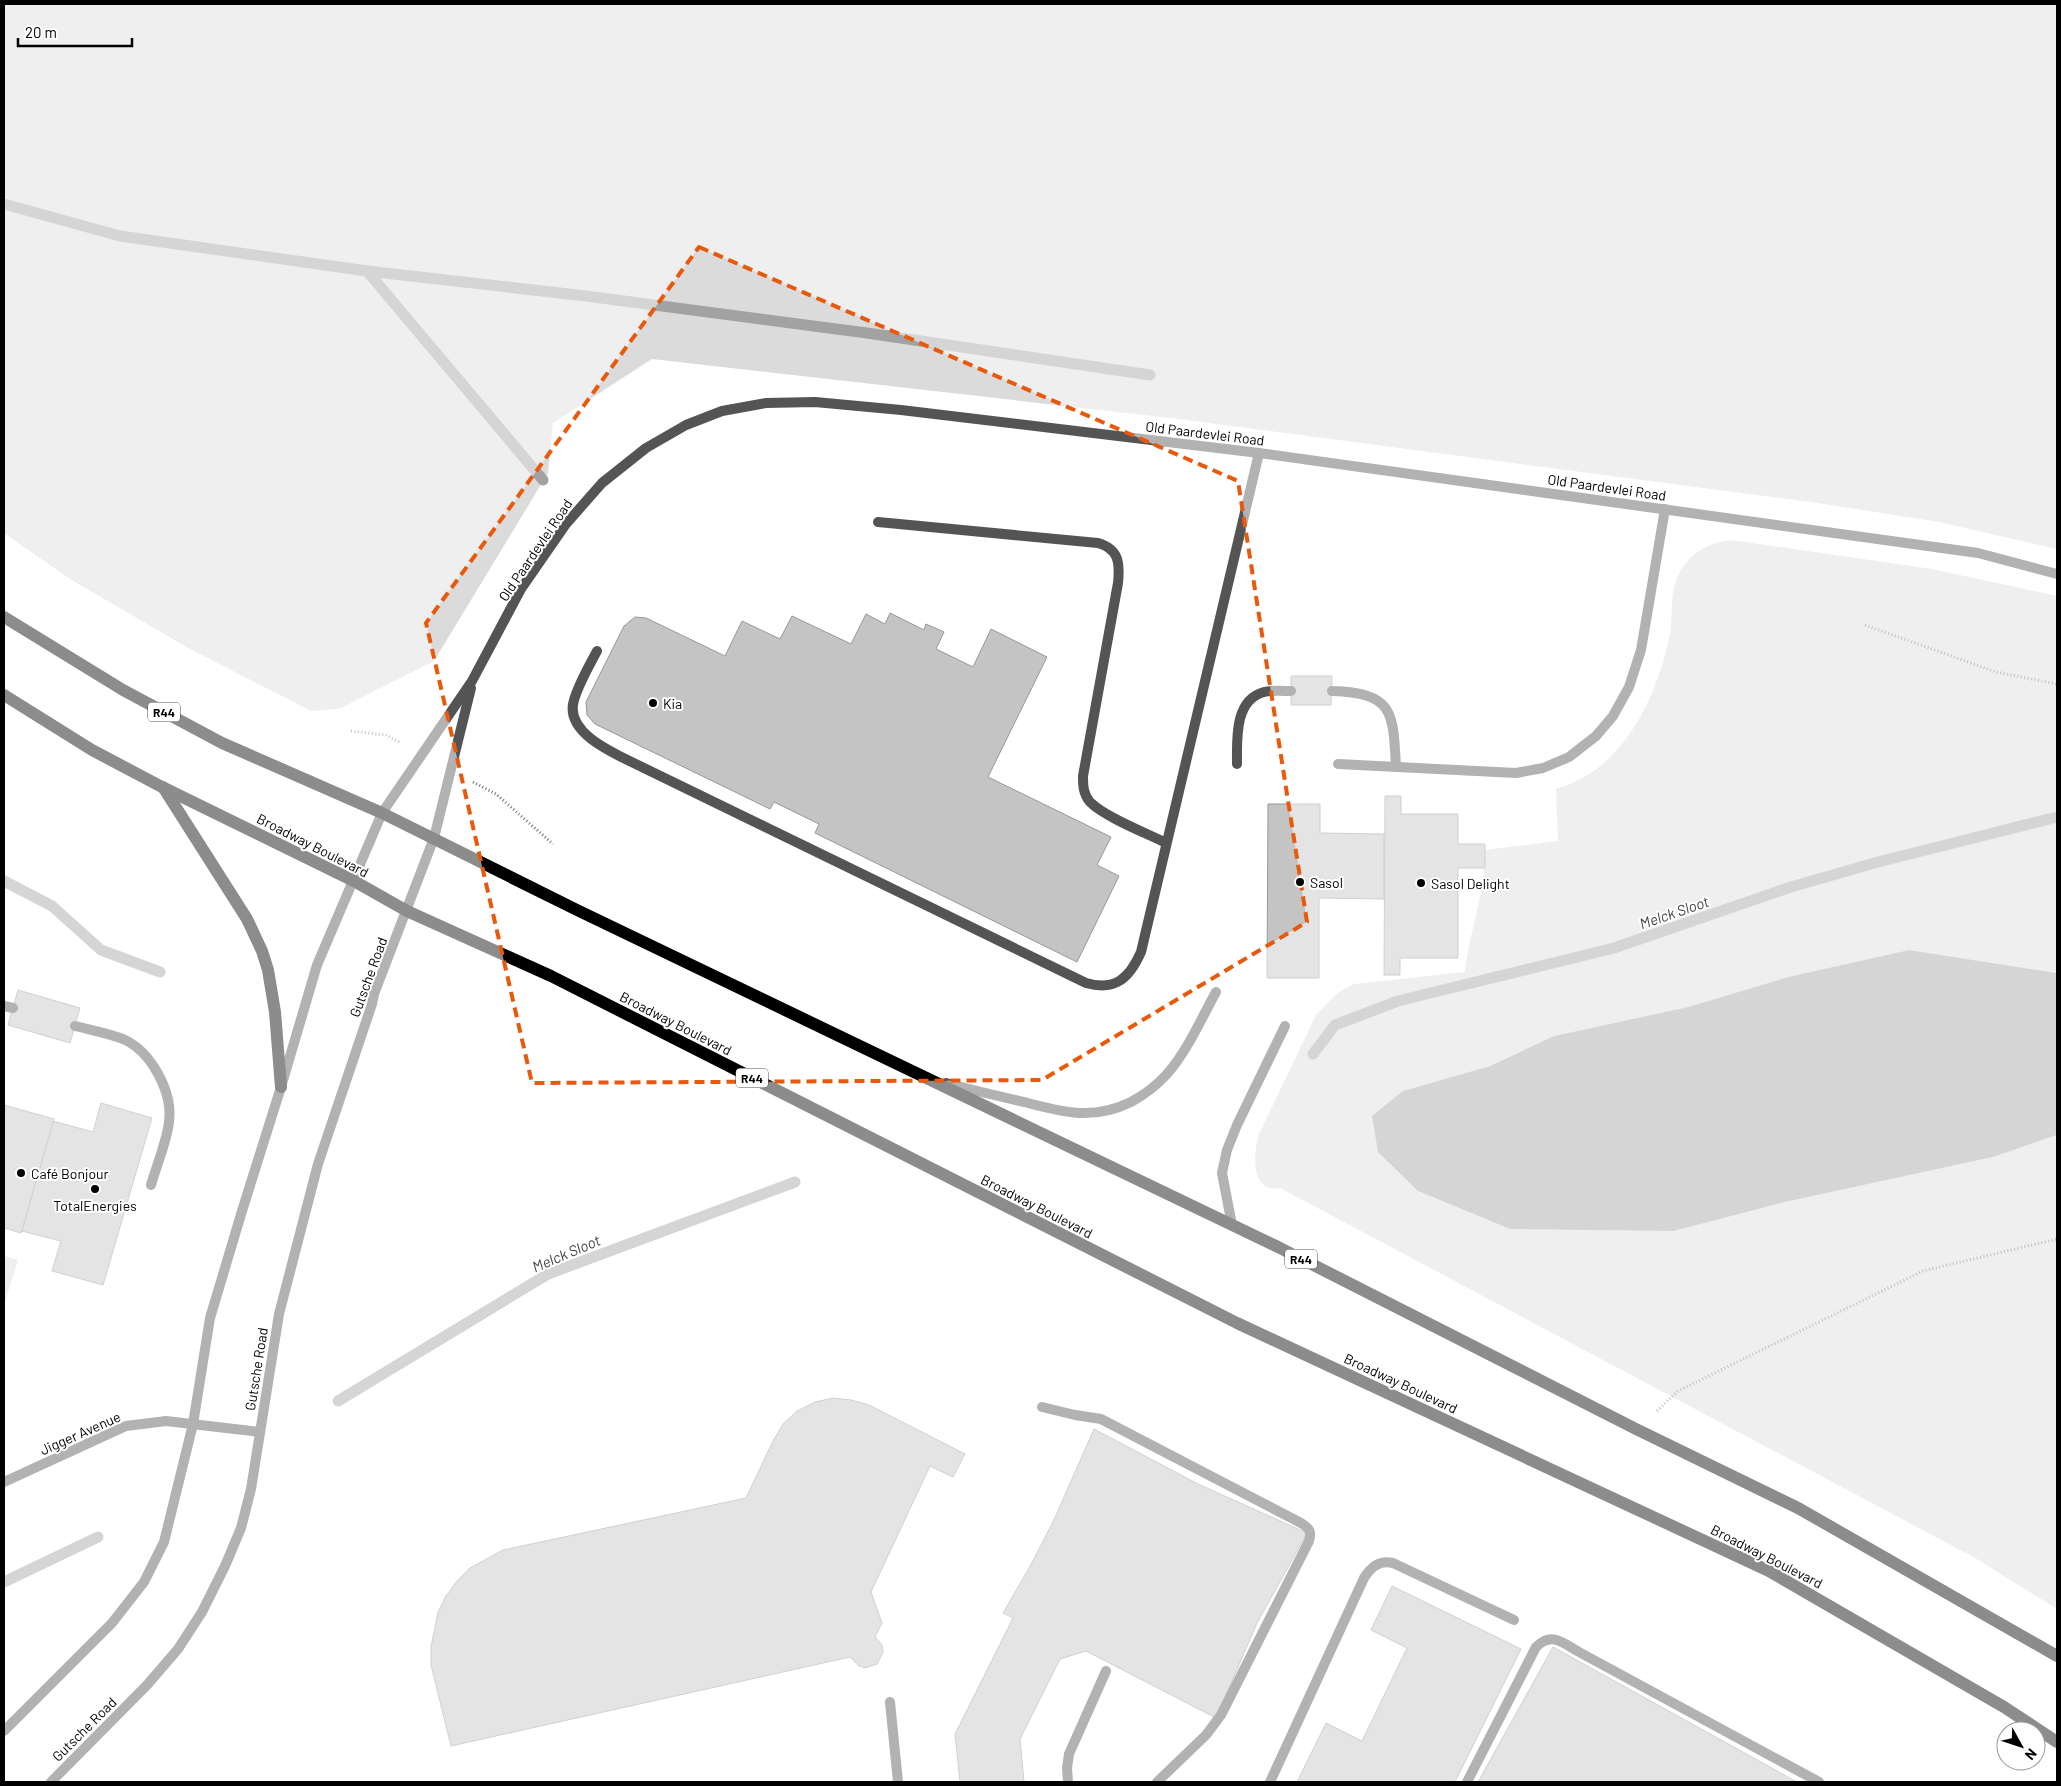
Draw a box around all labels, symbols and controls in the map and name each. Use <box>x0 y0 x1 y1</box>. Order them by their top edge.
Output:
scale bar <box>18 15 131 47</box>
text: 20 m <box>25 23 57 41</box>
street label: Old Paardevlei Road <box>1145 417 1265 449</box>
street label: Old Paardevlei Road <box>1547 470 1667 504</box>
street label: Old Paardevlei Road <box>495 496 575 604</box>
place label: Kia <box>663 695 682 712</box>
marker: Kia <box>647 697 659 709</box>
road number: R44 <box>148 702 180 722</box>
street label: Broadway Boulevard <box>254 809 372 881</box>
place label: Sasol <box>1310 874 1343 891</box>
place label: Sasol Delight <box>1431 875 1510 892</box>
marker: Sasol <box>1294 876 1306 888</box>
marker: Sasol Delight <box>1415 877 1427 889</box>
water label: Melck Sloot <box>1637 892 1712 932</box>
street label: Gutsche Road <box>346 935 390 1019</box>
street label: Broadway Boulevard <box>617 987 735 1059</box>
road number: R44 <box>736 1068 768 1088</box>
place label: Café Bonjour <box>31 1165 109 1182</box>
marker: Café Bonjour <box>15 1167 27 1179</box>
street label: Broadway Boulevard <box>978 1170 1096 1242</box>
marker: TotalEnergies <box>89 1183 101 1195</box>
place label: TotalEnergies <box>53 1197 137 1214</box>
water label: Melck Sloot <box>529 1230 603 1275</box>
road number: R44 <box>1285 1250 1317 1268</box>
street label: Gutsche Road <box>241 1326 271 1412</box>
street label: Broadway Boulevard <box>1342 1349 1460 1417</box>
street label: Jigger Avenue <box>37 1408 123 1458</box>
street label: Broadway Boulevard <box>1708 1520 1826 1592</box>
street label: Gutsche Road <box>48 1693 120 1765</box>
north arrow <box>1996 1721 2046 1771</box>
text: N <box>2022 1746 2041 1764</box>

